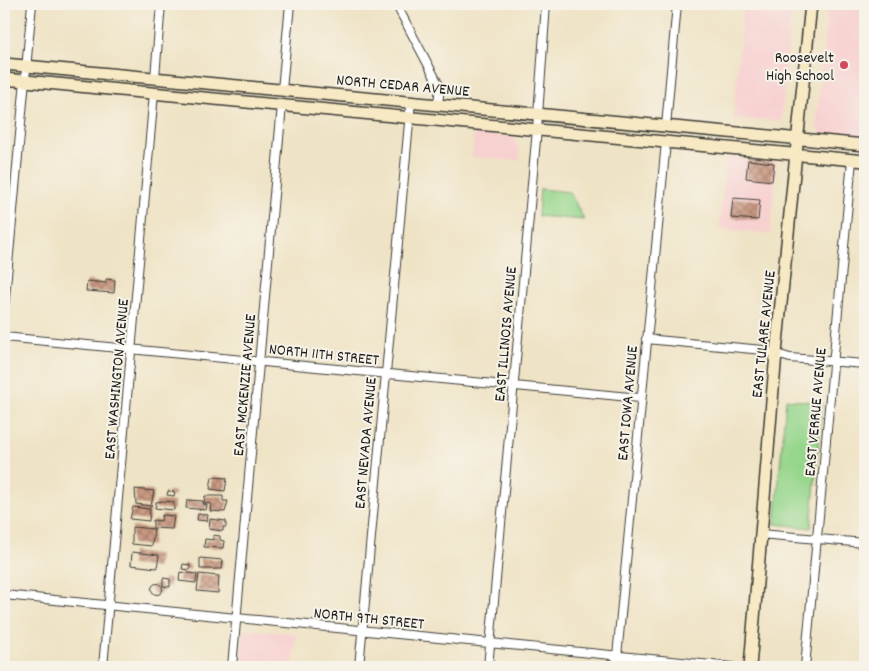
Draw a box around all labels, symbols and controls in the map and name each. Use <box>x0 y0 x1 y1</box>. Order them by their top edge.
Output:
place label: Roosevelt High School <box>766 47 834 88</box>
marker: Roosevelt High School <box>838 59 850 71</box>
street label: NORTH CEDAR AVENUE <box>335 69 471 104</box>
street label: EAST ILLINOIS AVENUE <box>489 265 524 403</box>
street label: EAST TULARE AVENUE <box>746 269 783 399</box>
street label: EAST WASHINGTON AVENUE <box>99 297 136 460</box>
street label: EAST MCKENZIE AVENUE <box>228 313 263 457</box>
street label: NORTH 11TH STREET <box>268 338 381 373</box>
street label: EAST IOWA AVENUE <box>612 344 645 462</box>
street label: EAST VERRUE AVENUE <box>799 346 834 477</box>
street label: EAST NEVADA AVENUE <box>349 376 384 510</box>
street label: NORTH 9TH STREET <box>312 602 426 637</box>

